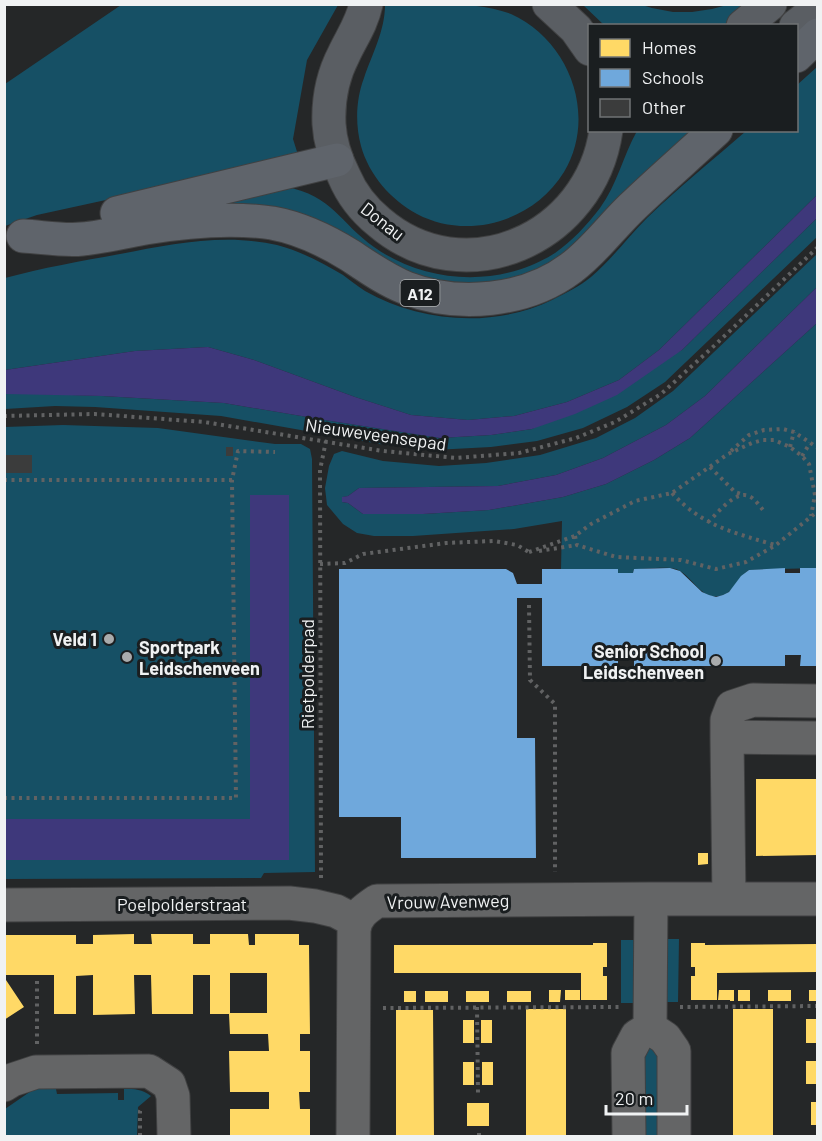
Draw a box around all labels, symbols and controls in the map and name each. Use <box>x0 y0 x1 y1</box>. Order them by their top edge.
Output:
legend <box>588 24 798 132</box>
text: Homes <box>642 36 696 58</box>
text: Schools <box>642 66 704 88</box>
text: Other <box>642 96 686 118</box>
street label: Donau <box>357 197 409 245</box>
road number: A12 <box>400 280 440 306</box>
street label: Nieuweveensepad <box>304 413 448 455</box>
street label: Rietpolderpad <box>296 619 318 729</box>
place label: Veld 1 <box>53 628 97 650</box>
marker: Veld 1 <box>102 632 116 646</box>
place label: Sportpark Leidschenveen <box>139 636 260 679</box>
place label: Senior School Leidschenveen <box>583 640 704 683</box>
marker: Sportpark Leidschenveen <box>120 650 134 664</box>
marker: Senior School Leidschenveen <box>709 654 723 668</box>
street label: Vrouw Avenweg <box>386 889 510 913</box>
street label: Poelpolderstraat <box>117 893 247 915</box>
scale bar <box>606 1078 687 1116</box>
text: 20 m <box>615 1087 653 1109</box>

